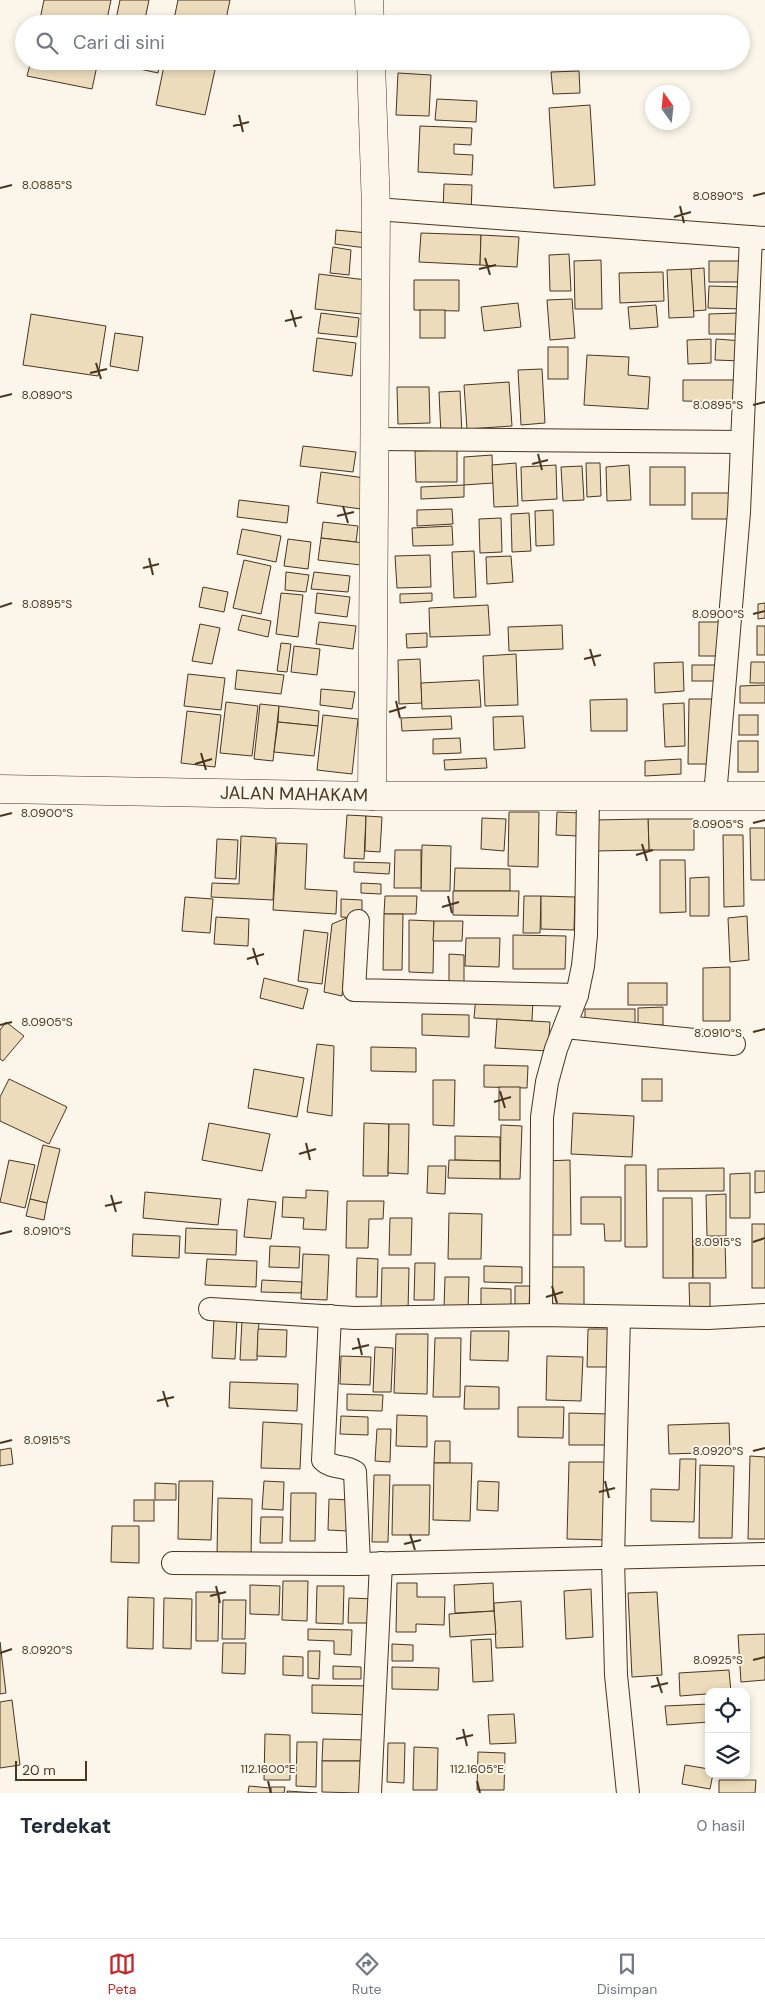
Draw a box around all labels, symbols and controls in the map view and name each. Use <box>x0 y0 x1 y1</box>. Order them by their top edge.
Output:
search box <box>15 15 750 70</box>
icon: search <box>33 29 61 57</box>
text: Cari di sini <box>73 30 165 55</box>
north arrow <box>645 85 690 130</box>
text: 8.0885°S <box>22 177 72 193</box>
text: 8.0890°S <box>692 188 744 204</box>
text: 8.0890°S <box>21 387 73 403</box>
text: 8.0895°S <box>693 397 743 413</box>
text: 8.0895°S <box>22 596 72 612</box>
text: 8.0900°S <box>692 606 744 622</box>
street label: JALAN MAHAKAM <box>220 781 368 807</box>
text: 8.0900°S <box>21 805 73 821</box>
text: 8.0905°S <box>692 816 744 832</box>
text: 8.0905°S <box>21 1014 73 1030</box>
text: 8.0910°S <box>694 1025 742 1041</box>
text: 8.0910°S <box>23 1223 71 1239</box>
text: 8.0915°S <box>695 1234 741 1250</box>
text: 8.0915°S <box>24 1432 70 1448</box>
text: 8.0920°S <box>693 1443 743 1459</box>
text: 8.0920°S <box>22 1642 72 1658</box>
text: 8.0925°S <box>693 1652 743 1668</box>
map controls <box>705 1688 750 1778</box>
button: locate <box>705 1688 750 1733</box>
button: layers <box>705 1733 750 1778</box>
scale bar <box>15 1758 88 1781</box>
text: 20 m <box>22 1761 56 1779</box>
text: 112.1600°E <box>240 1761 296 1777</box>
text: 112.1605°E <box>450 1761 504 1777</box>
text: Terdekat <box>20 1812 111 1840</box>
text: 0 hasil <box>696 1815 745 1836</box>
tab: Peta <box>108 1950 136 1998</box>
tab: Rute <box>352 1950 381 1998</box>
tab: Disimpan <box>597 1950 657 1998</box>

